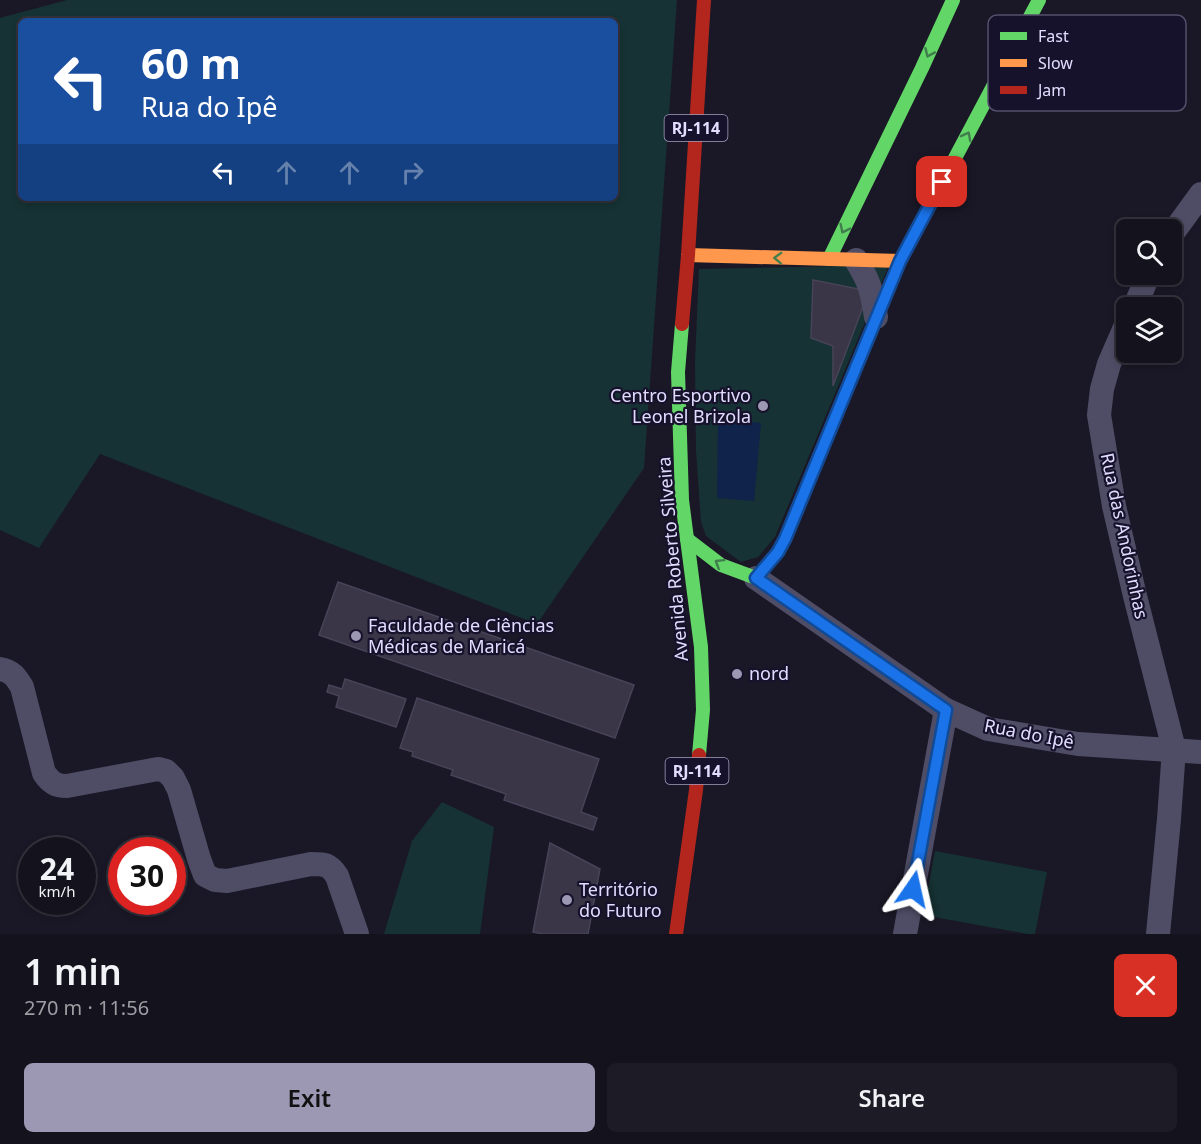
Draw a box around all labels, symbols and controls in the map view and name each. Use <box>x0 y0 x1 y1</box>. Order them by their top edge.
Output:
legend <box>988 15 1186 111</box>
text: Fast <box>1038 25 1069 47</box>
text: 60 m <box>141 34 241 91</box>
icon: left <box>42 42 120 120</box>
one-way arrow <box>924 47 936 58</box>
text: Slow <box>1038 52 1073 74</box>
text: Jam <box>1036 79 1066 101</box>
text: Rua do Ipê <box>141 88 278 125</box>
road number: RJ-114 <box>664 115 728 141</box>
one-way arrow <box>960 131 971 142</box>
icon: left <box>207 156 240 189</box>
icon: ahead <box>270 156 303 189</box>
icon: ahead <box>333 156 366 189</box>
icon: right <box>396 156 429 189</box>
pin <box>916 156 967 207</box>
icon: arrive <box>925 165 958 198</box>
map controls <box>1116 219 1182 363</box>
button: search <box>1116 219 1182 285</box>
one-way arrow <box>839 223 851 234</box>
one-way arrow <box>774 251 783 264</box>
button: layers <box>1116 297 1182 363</box>
place label: Centro Esportivo Leonel Brizola <box>610 383 751 428</box>
marker: Centro Esportivo Leonel Brizola <box>756 399 770 413</box>
street label: Rua das Andorinhas <box>1096 451 1154 621</box>
street label: Avenida Roberto Silveira <box>651 456 693 662</box>
one-way arrow <box>715 558 725 570</box>
place label: Faculdade de Ciências Médicas de Maricá <box>368 613 554 658</box>
marker: Faculdade de Ciências Médicas de Maricá <box>349 629 363 643</box>
place label: nord <box>749 661 789 685</box>
marker: nord <box>730 667 744 681</box>
street label: Rua do Ipê <box>982 713 1076 753</box>
road number: RJ-114 <box>666 758 728 784</box>
speed limit sign: 30 <box>108 837 186 915</box>
text: 24 <box>40 848 74 889</box>
position arrow <box>881 857 945 921</box>
place label: Território do Futuro <box>579 877 662 922</box>
text: km/h <box>39 881 75 901</box>
marker: Território do Futuro <box>560 893 574 907</box>
text: 1 min <box>24 947 122 996</box>
button: close <box>1114 954 1177 1017</box>
text: 270 m · 11:56 <box>24 994 149 1021</box>
button: Exit <box>24 1063 595 1132</box>
button: Share <box>607 1063 1177 1132</box>

